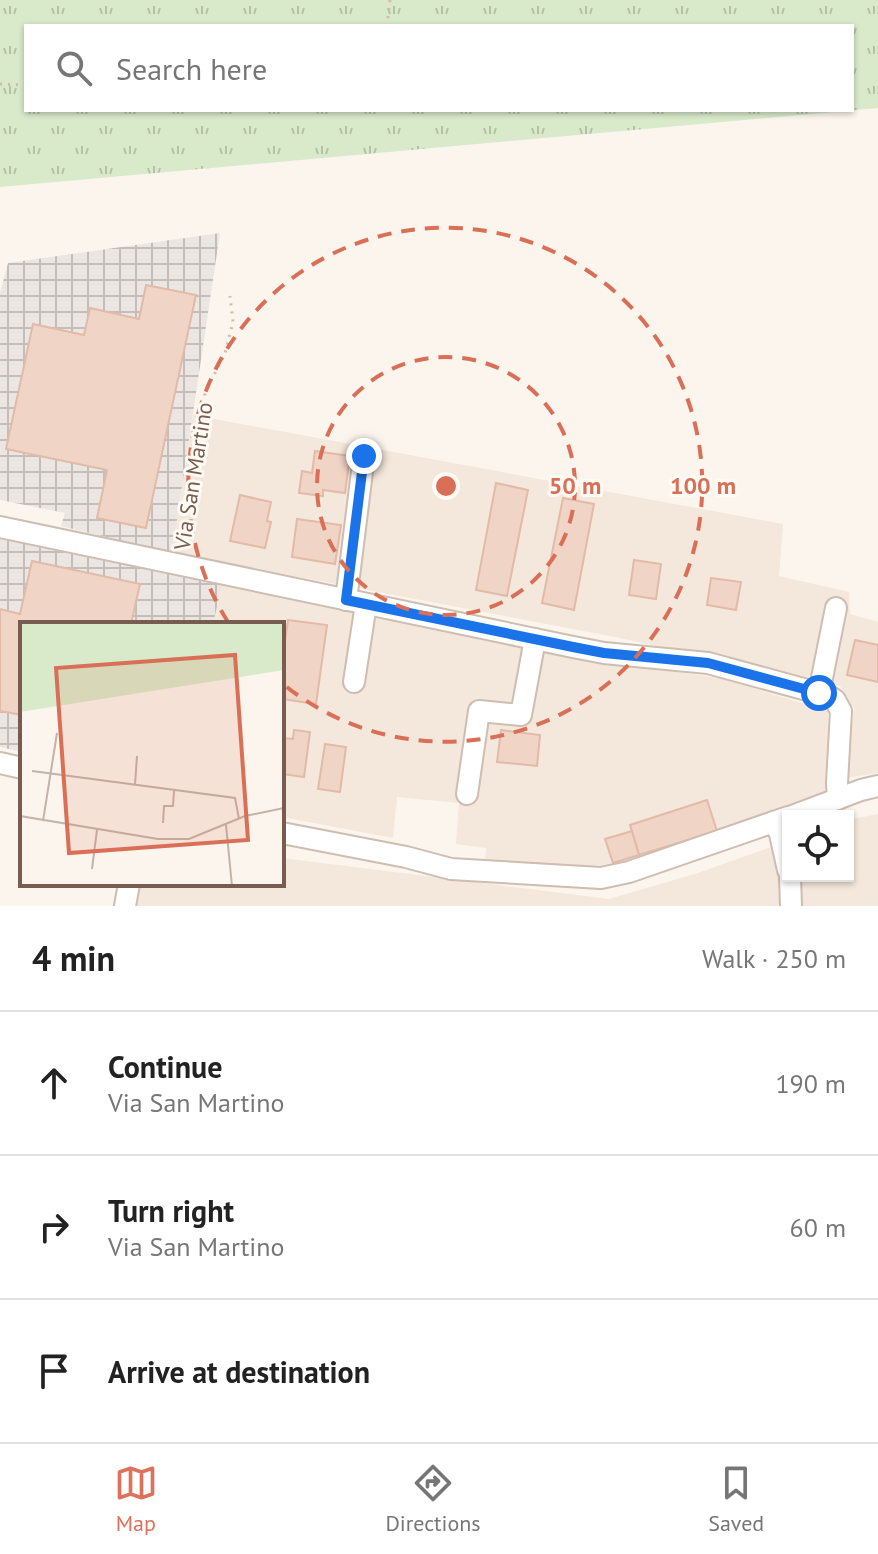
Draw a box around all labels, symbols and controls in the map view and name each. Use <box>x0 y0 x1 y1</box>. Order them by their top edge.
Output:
search box <box>24 24 854 112</box>
icon: search <box>52 46 96 90</box>
text: Search here <box>116 49 267 88</box>
street label: Via San Martino <box>167 400 219 553</box>
route end <box>346 438 382 474</box>
text: 50 m <box>549 470 601 501</box>
text: 100 m <box>670 470 736 501</box>
centre of rings <box>432 472 460 500</box>
inset map <box>20 622 284 886</box>
route start <box>801 675 837 711</box>
map controls <box>782 810 854 882</box>
button: locate <box>782 810 854 882</box>
text: 4 min <box>32 936 115 980</box>
text: Walk · 250 m <box>702 942 846 975</box>
text: Continue <box>108 1047 222 1086</box>
icon: ahead <box>32 1061 76 1105</box>
text: 190 m <box>775 1067 846 1100</box>
text: Via San Martino <box>108 1086 284 1119</box>
text: Turn right <box>108 1191 234 1230</box>
icon: right <box>32 1205 76 1249</box>
text: 60 m <box>790 1211 846 1244</box>
text: Via San Martino <box>108 1230 284 1263</box>
icon: arrive <box>32 1349 76 1393</box>
text: Arrive at destination <box>108 1352 370 1391</box>
tab: Map <box>114 1461 158 1537</box>
tab: Directions <box>385 1461 481 1537</box>
tab: Saved <box>708 1461 764 1537</box>

